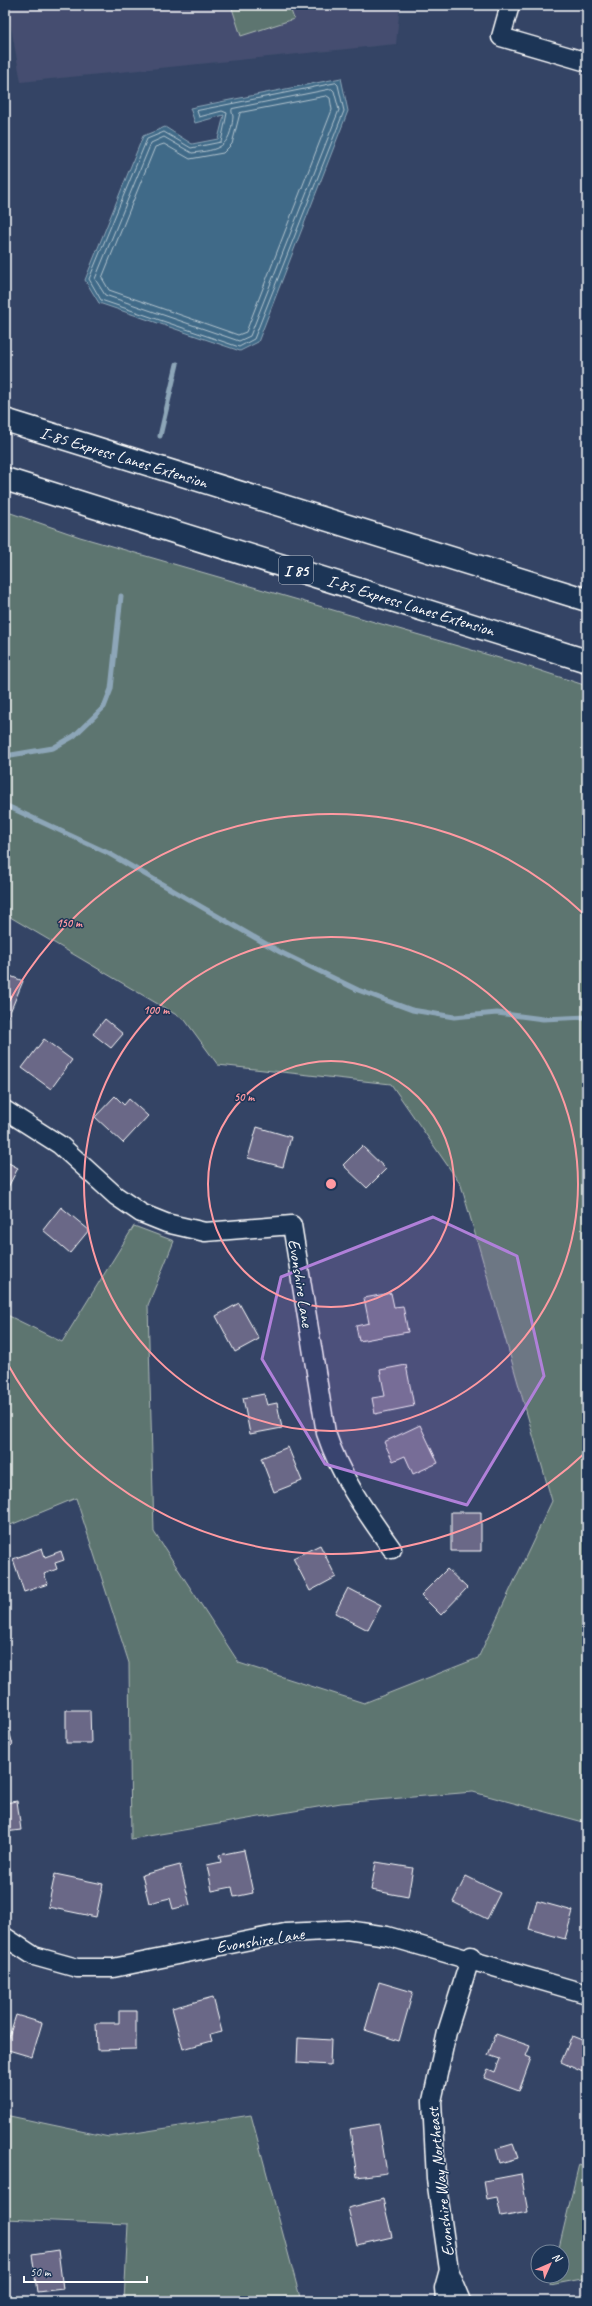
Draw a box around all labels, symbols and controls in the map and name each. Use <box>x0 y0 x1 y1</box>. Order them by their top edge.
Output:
street label: I-85 Express Lanes Extension <box>38 422 211 493</box>
road number: I 85 <box>279 556 313 584</box>
street label: I-85 Express Lanes Extension <box>325 570 498 641</box>
text: 150 m <box>56 915 83 931</box>
text: 100 m <box>143 1002 170 1018</box>
text: 50 m <box>234 1089 255 1105</box>
centre of rings <box>324 1177 338 1191</box>
street label: Evonshire Lane <box>283 1238 318 1330</box>
street label: Evonshire Lane <box>215 1923 307 1958</box>
street label: Evonshire Way Northeast <box>422 2104 459 2258</box>
north arrow <box>530 2244 570 2284</box>
text: N <box>550 2250 566 2266</box>
scale bar <box>24 2258 147 2284</box>
text: 50 m <box>30 2264 52 2280</box>

